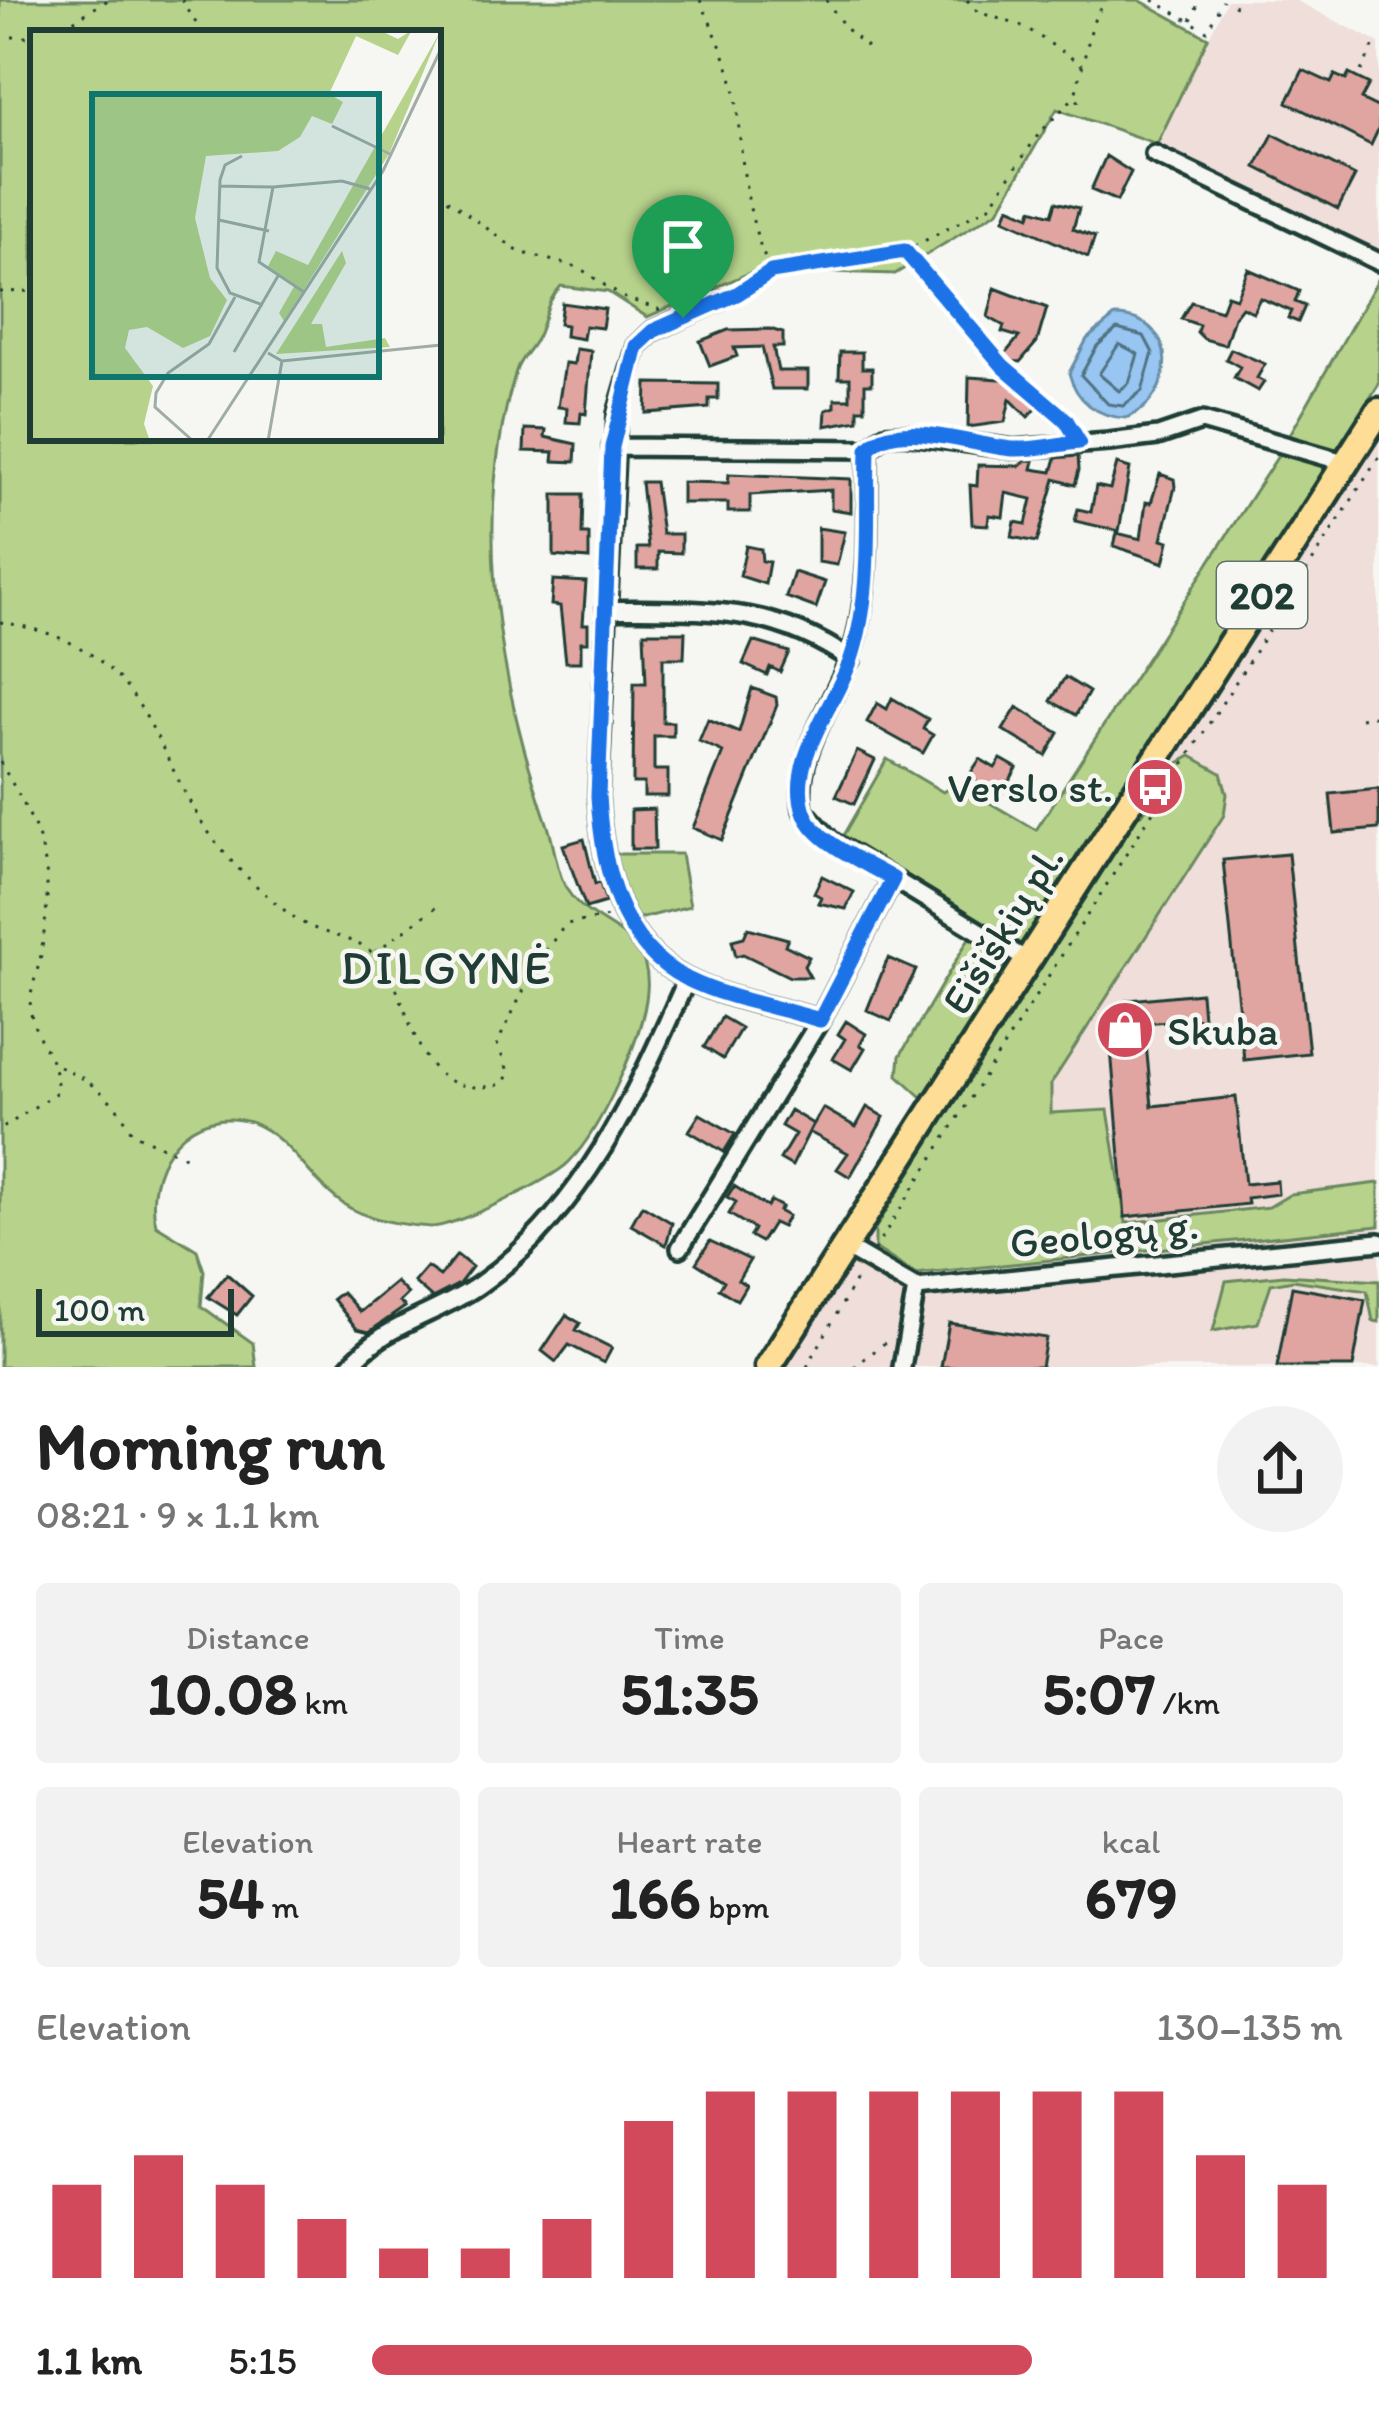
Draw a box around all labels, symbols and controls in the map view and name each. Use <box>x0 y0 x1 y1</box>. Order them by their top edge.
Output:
inset map <box>30 30 441 441</box>
pin <box>632 195 734 318</box>
icon: arrive <box>650 213 716 279</box>
road number: 202 <box>1217 562 1307 628</box>
bus stop icon: Verslo st. <box>1124 756 1186 818</box>
place label: Verslo st. <box>947 762 1113 813</box>
street label: Eišiškių pl. <box>930 835 1074 1023</box>
district label: DILGYNĖ <box>341 938 553 996</box>
shop icon: Skuba <box>1094 999 1156 1061</box>
place label: Skuba <box>1167 1005 1278 1056</box>
street label: Geologų g. <box>1007 1198 1201 1269</box>
scale bar <box>36 1283 234 1336</box>
text: 100 m <box>54 1290 145 1329</box>
text: Morning run <box>36 1406 385 1486</box>
button: share <box>1217 1406 1343 1532</box>
text: 08:21 · 9 × 1.1 km <box>36 1491 320 1538</box>
text: Distance <box>186 1618 310 1657</box>
text: Time <box>654 1618 725 1657</box>
text: Pace <box>1098 1618 1164 1657</box>
text: 10.08 <box>148 1657 297 1729</box>
text: 51:35 <box>620 1657 759 1729</box>
text: 5:07 <box>1042 1657 1155 1729</box>
text: km <box>297 1683 348 1722</box>
text: /km <box>1155 1683 1220 1722</box>
text: Elevation <box>182 1822 313 1861</box>
text: Heart rate <box>616 1822 763 1861</box>
text: kcal <box>1102 1822 1160 1861</box>
text: 54 <box>196 1861 264 1933</box>
text: 166 <box>610 1861 701 1933</box>
text: 679 <box>1085 1861 1178 1933</box>
text: m <box>264 1887 299 1926</box>
text: bpm <box>701 1887 769 1926</box>
text: Elevation <box>36 2003 191 2050</box>
text: 130–135 m <box>1156 2003 1343 2050</box>
text: 1.1 km <box>36 2337 142 2384</box>
text: 5:15 <box>228 2337 297 2384</box>

